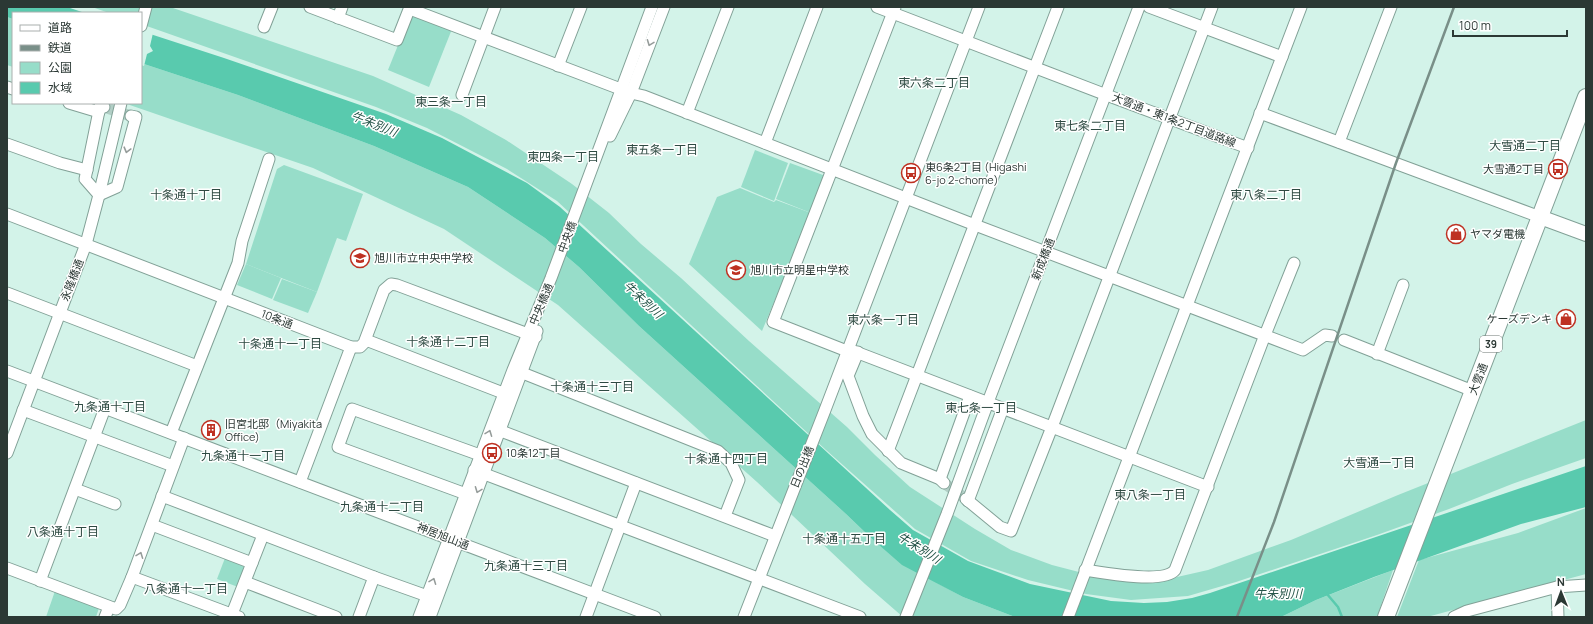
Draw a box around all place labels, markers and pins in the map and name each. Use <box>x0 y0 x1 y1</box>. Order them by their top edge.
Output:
bus stop icon: 大雪通2丁目 <box>1547 158 1569 180</box>
place label: 東6条2丁目 (Higashi 6-jo 2-chome) <box>925 159 1027 187</box>
place label: 大雪通2丁目 <box>1483 161 1544 176</box>
bus stop icon: 東6条2丁目 (Higashi 6-jo 2-chome) <box>900 162 922 184</box>
shop icon: ヤマダ電機 <box>1445 223 1467 245</box>
place label: ヤマダ電機 <box>1470 226 1525 241</box>
school or university icon: 旭川市立中央中学校 <box>349 247 371 269</box>
place label: 旭川市立中央中学校 <box>374 250 473 265</box>
school or university icon: 旭川市立明星中学校 <box>725 259 747 281</box>
place label: 旭川市立明星中学校 <box>750 262 849 277</box>
shop icon: ケーズデンキ <box>1555 308 1577 330</box>
place label: ケーズデンキ <box>1487 311 1552 326</box>
place label: 旧宮北邸（Miyakita Office) <box>225 416 322 444</box>
building icon: 旧宮北邸（Miyakita Office) <box>200 419 222 441</box>
bus stop icon: 10条12丁目 <box>481 442 503 464</box>
place label: 10条12丁目 <box>506 445 561 460</box>

